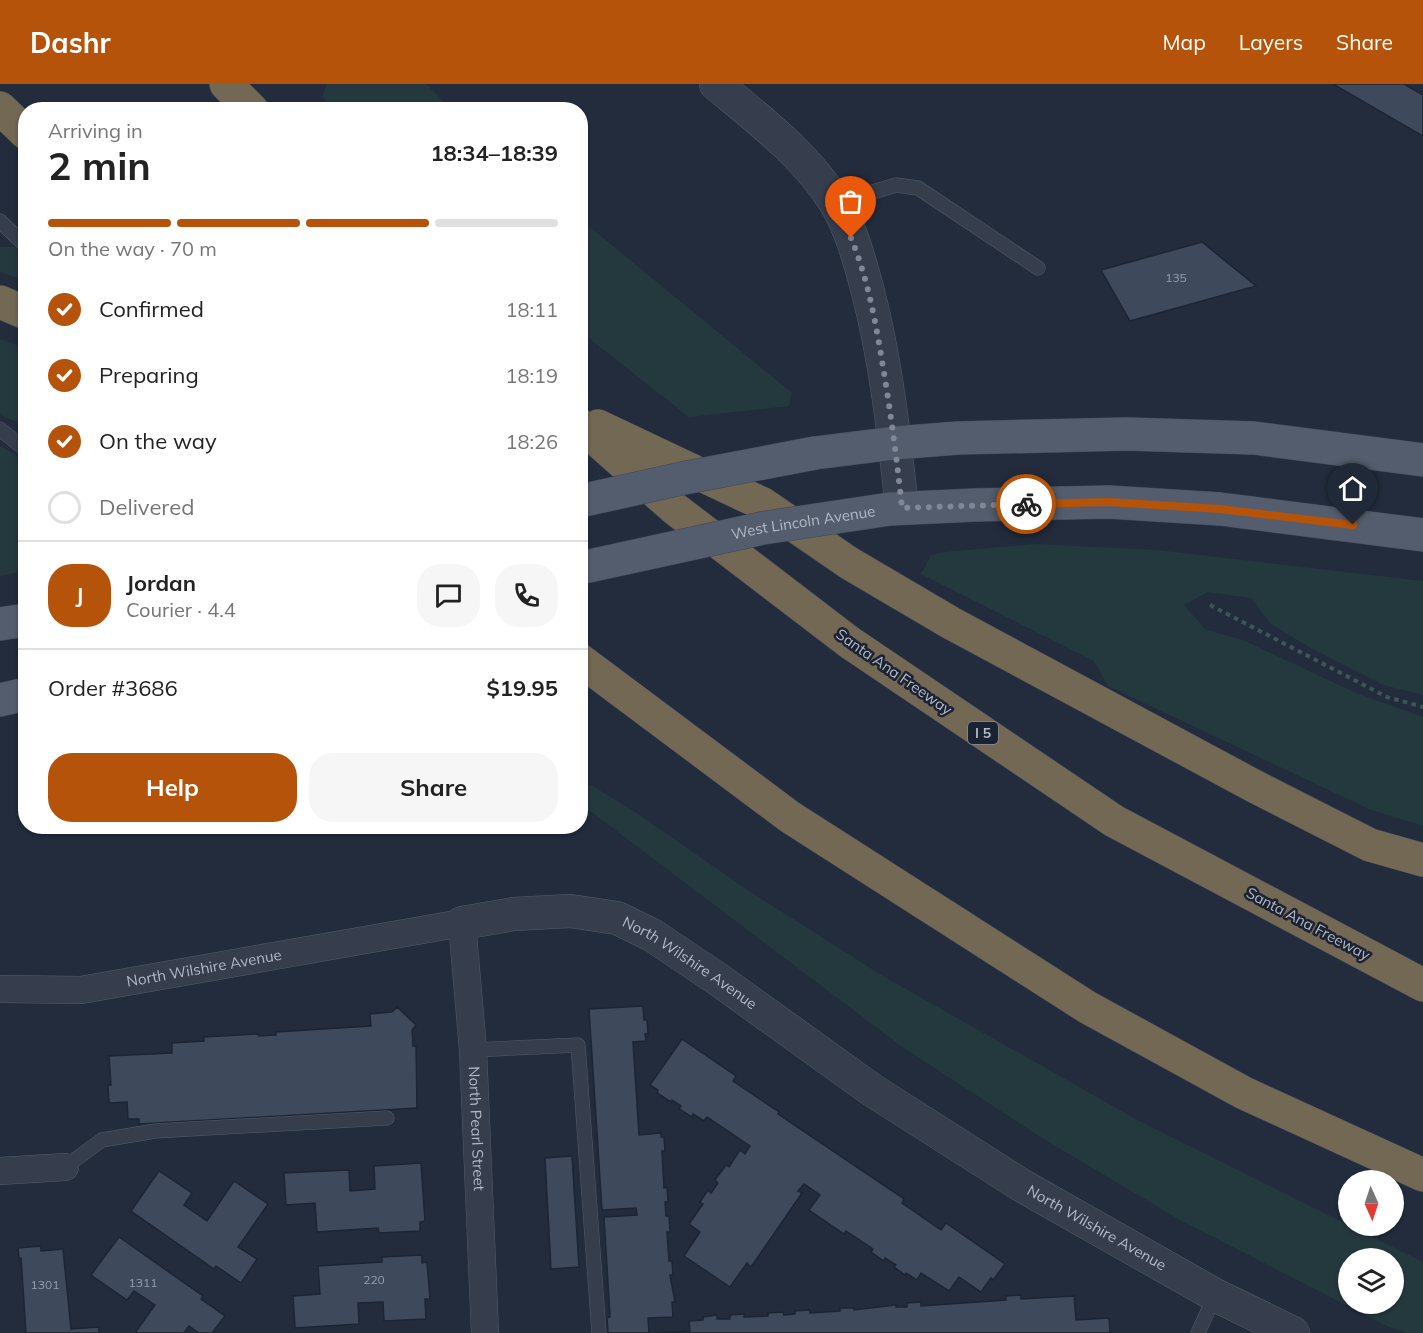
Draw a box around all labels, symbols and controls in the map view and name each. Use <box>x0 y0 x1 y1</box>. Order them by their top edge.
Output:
text: Dashr <box>30 25 111 60</box>
text: Map <box>1163 29 1206 55</box>
text: Layers <box>1239 29 1303 55</box>
text: Share <box>1336 29 1393 55</box>
text: Arriving in <box>48 118 143 143</box>
text: 18:34–18:39 <box>430 139 558 167</box>
text: 2 min <box>48 141 151 190</box>
pin <box>825 176 876 238</box>
icon: bag <box>834 185 867 218</box>
text: On the way · 70 m <box>48 236 217 261</box>
house number: 135 <box>1165 270 1187 285</box>
icon: check <box>48 293 81 326</box>
text: Confirmed <box>99 295 204 323</box>
text: 18:11 <box>505 297 558 322</box>
icon: check <box>48 359 81 392</box>
text: Preparing <box>99 361 199 389</box>
text: 18:19 <box>505 363 558 388</box>
icon: check <box>48 425 81 458</box>
text: On the way <box>99 427 217 455</box>
text: 18:26 <box>505 429 558 454</box>
pin <box>1327 463 1378 525</box>
icon: home <box>1336 472 1369 505</box>
courier <box>996 474 1056 534</box>
icon: bike <box>1010 488 1043 521</box>
text: Delivered <box>99 493 194 521</box>
street label: West Lincoln Avenue <box>730 501 877 544</box>
button: chat <box>417 564 480 627</box>
button: phone <box>495 564 558 627</box>
text: Jordan <box>126 569 196 597</box>
text: J <box>76 581 83 609</box>
text: Courier · 4.4 <box>126 597 236 622</box>
street label: Santa Ana Freeway <box>832 624 956 719</box>
text: Order #3686 <box>48 674 178 702</box>
text: $19.95 <box>487 674 558 702</box>
road number: I 5 <box>968 722 998 744</box>
button: Help <box>48 753 297 822</box>
button: Share <box>309 753 558 822</box>
street label: Santa Ana Freeway <box>1243 883 1373 964</box>
street label: North Wilshire Avenue <box>619 912 761 1013</box>
street label: North Wilshire Avenue <box>125 945 283 991</box>
street label: North Pearl Street <box>465 1066 489 1191</box>
north arrow <box>1338 1170 1404 1236</box>
map controls <box>1338 1170 1404 1314</box>
street label: North Wilshire Avenue <box>1024 1180 1170 1274</box>
button: layers <box>1338 1248 1404 1314</box>
house number: 220 <box>363 1272 385 1287</box>
house number: 1311 <box>129 1275 157 1290</box>
house number: 1301 <box>31 1277 59 1292</box>

